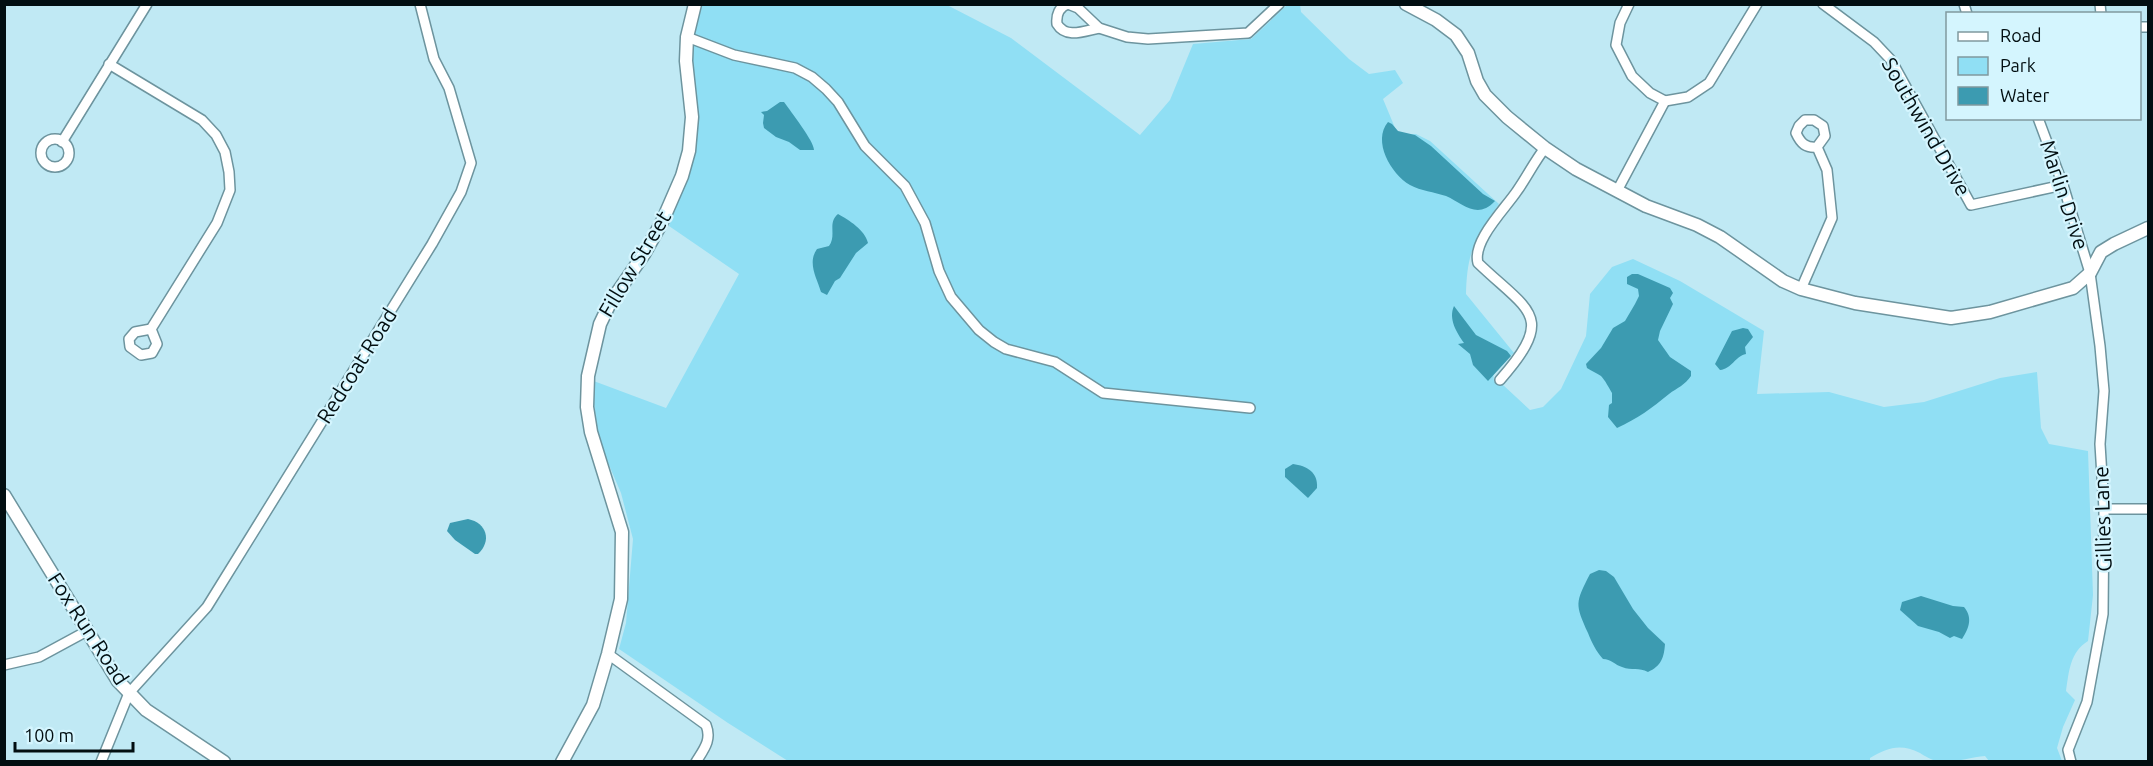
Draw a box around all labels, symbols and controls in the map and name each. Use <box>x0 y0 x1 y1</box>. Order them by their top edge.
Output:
legend <box>1946 12 2141 120</box>
text: Road <box>2000 25 2042 45</box>
street label: Southwind Drive <box>1878 53 1976 200</box>
text: Park <box>2000 55 2036 75</box>
text: Water <box>2000 85 2050 105</box>
street label: Marlin Drive <box>2036 137 2094 253</box>
street label: Fillow Street <box>593 206 675 321</box>
street label: Redcoat Road <box>311 303 401 427</box>
street label: Gillies Lane <box>2088 466 2116 572</box>
street label: Fox Run Road <box>44 568 134 689</box>
scale bar <box>15 715 134 753</box>
text: 100 m <box>24 725 74 745</box>

